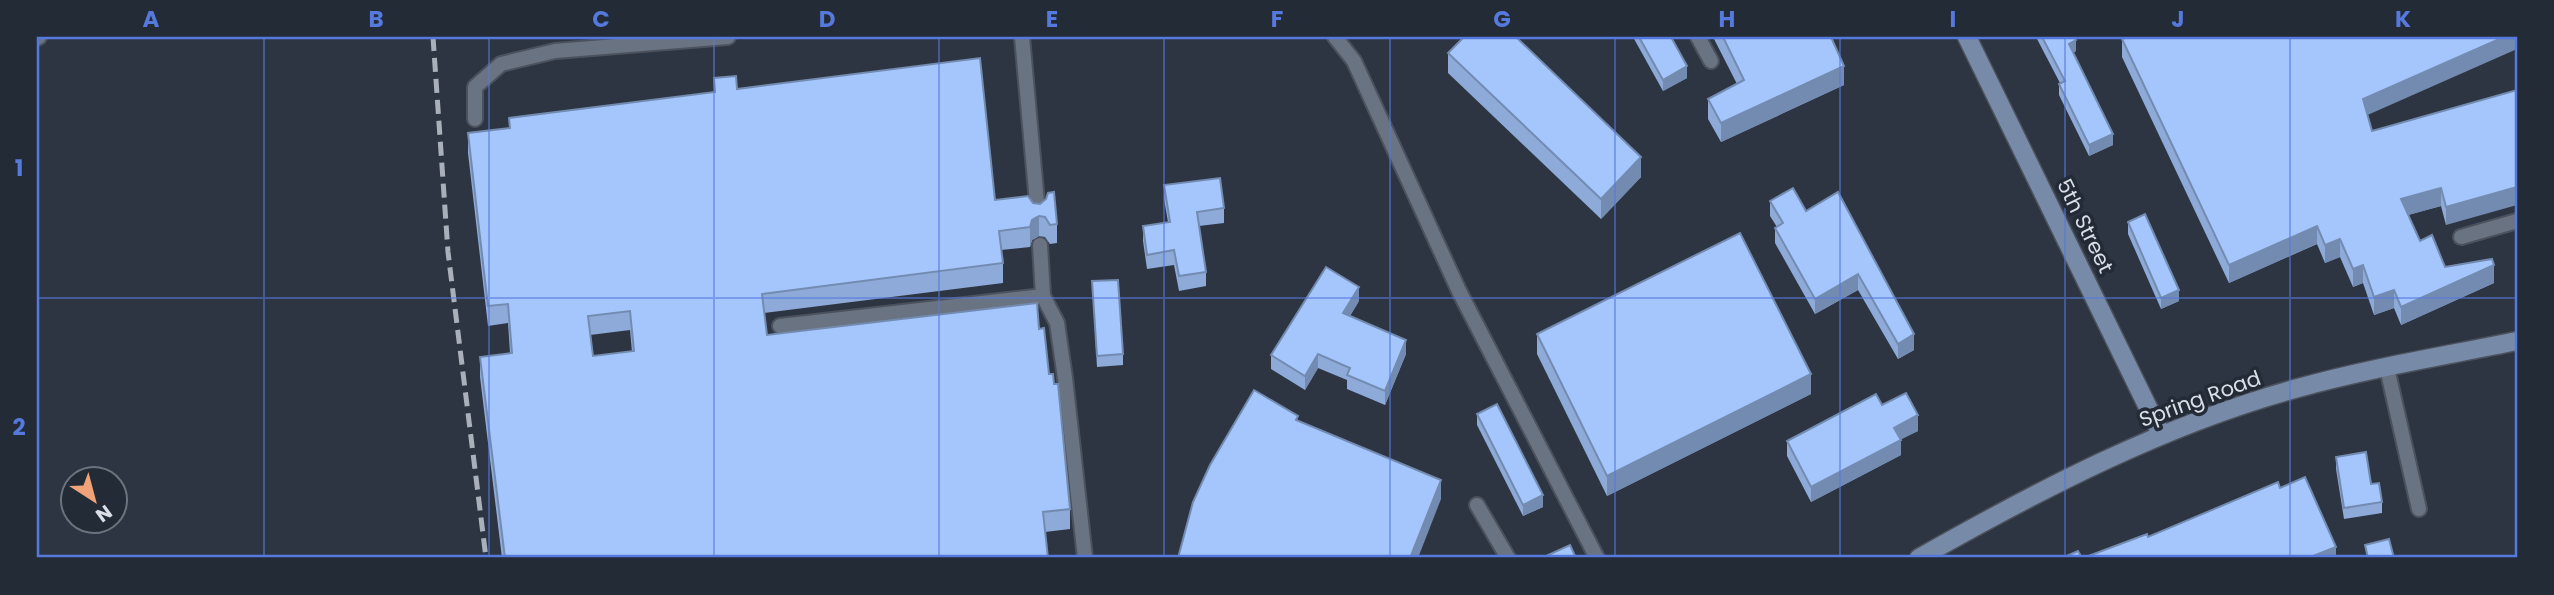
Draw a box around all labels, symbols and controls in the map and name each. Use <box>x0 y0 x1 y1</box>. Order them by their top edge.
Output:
text: A <box>143 3 160 35</box>
text: B <box>368 3 384 35</box>
text: C <box>592 3 610 35</box>
text: D <box>819 3 835 35</box>
text: E <box>1046 3 1058 35</box>
text: F <box>1271 3 1283 35</box>
text: G <box>1493 3 1511 35</box>
text: H <box>1719 3 1735 35</box>
text: I <box>1950 3 1956 35</box>
text: J <box>2171 3 2185 35</box>
text: K <box>2395 3 2411 35</box>
text: 1 <box>15 152 23 184</box>
street label: 5th Street <box>2050 174 2121 278</box>
street label: Spring Road <box>2135 363 2265 434</box>
text: 2 <box>12 411 26 443</box>
north arrow <box>60 466 130 536</box>
text: N <box>90 498 117 528</box>

